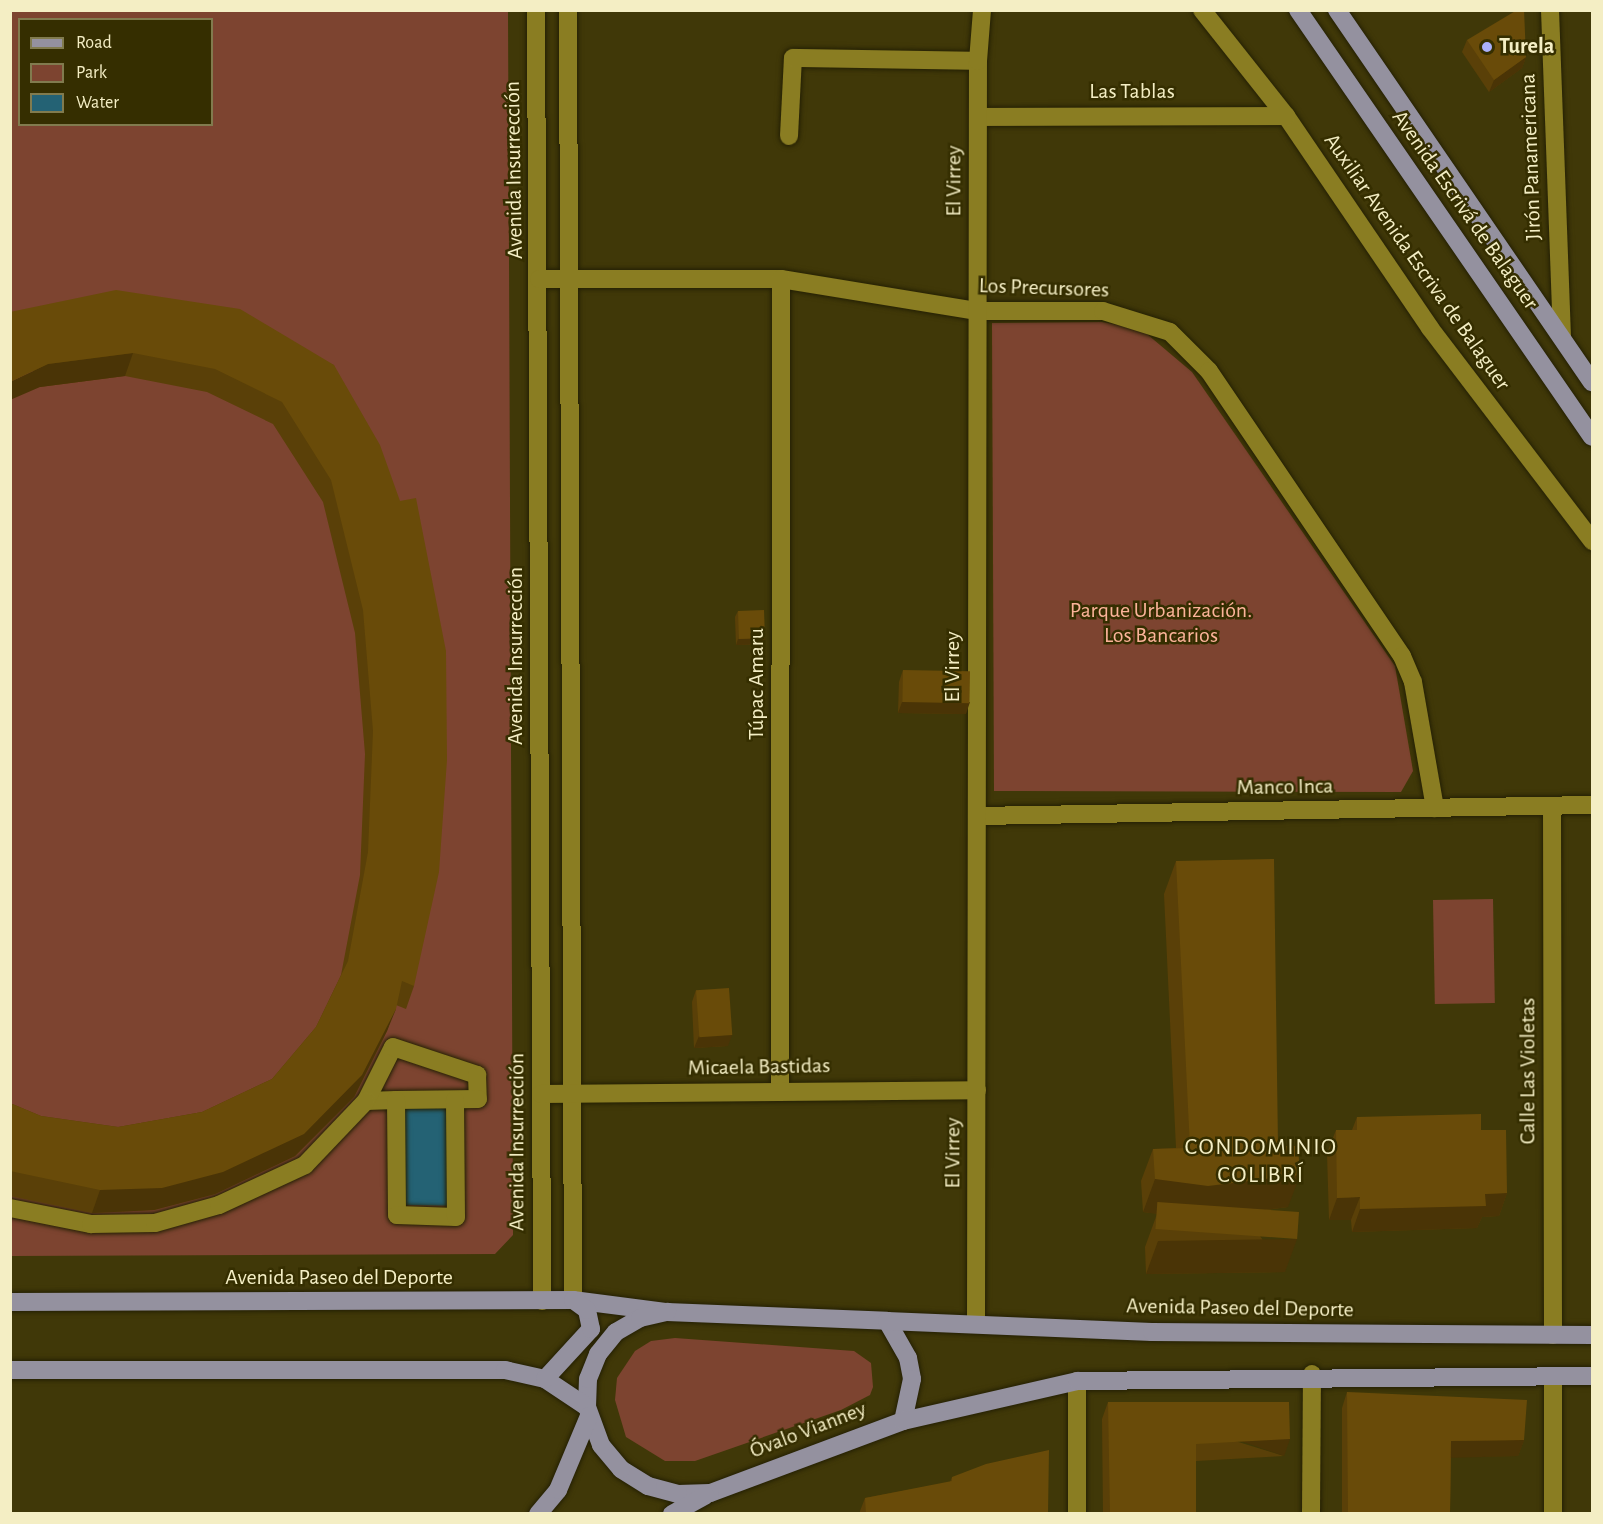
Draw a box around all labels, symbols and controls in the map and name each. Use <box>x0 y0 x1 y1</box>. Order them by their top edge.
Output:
legend <box>18 18 213 126</box>
text: Road <box>76 34 112 52</box>
place label: Turela <box>1499 34 1554 60</box>
marker: Turela <box>1480 40 1494 54</box>
text: Park <box>76 64 107 82</box>
street label: Jirón Panamericana <box>1515 73 1547 241</box>
street label: Las Tablas <box>1089 79 1175 105</box>
street label: Avenida Insurrección <box>499 81 529 259</box>
text: Water <box>76 94 119 112</box>
street label: Avenida Escrivá de Balaguer <box>1386 105 1544 315</box>
street label: Auxiliar Avenida Escriva de Balaguer <box>1318 129 1516 395</box>
street label: El Virrey <box>941 145 967 217</box>
street label: Los Precursores <box>978 273 1110 303</box>
street label: Avenida Insurrección <box>503 567 529 745</box>
park label: Parque Urbanización. Los Bancarios <box>1070 597 1252 648</box>
street label: Túpac Amaru <box>744 628 770 740</box>
street label: El Virrey <box>940 631 966 703</box>
street label: Manco Inca <box>1236 773 1334 801</box>
street label: Calle Las Violetas <box>1515 998 1541 1144</box>
street label: Avenida Insurrección <box>504 1053 530 1231</box>
street label: Micaela Bastidas <box>687 1053 831 1081</box>
street label: El Virrey <box>940 1117 966 1189</box>
district label: CONDOMINIO COLIBRÍ <box>1185 1134 1337 1190</box>
street label: Avenida Paseo del Deporte <box>225 1265 453 1291</box>
street label: Avenida Paseo del Deporte <box>1126 1293 1354 1323</box>
street label: Óvalo Vianney <box>746 1396 870 1464</box>

